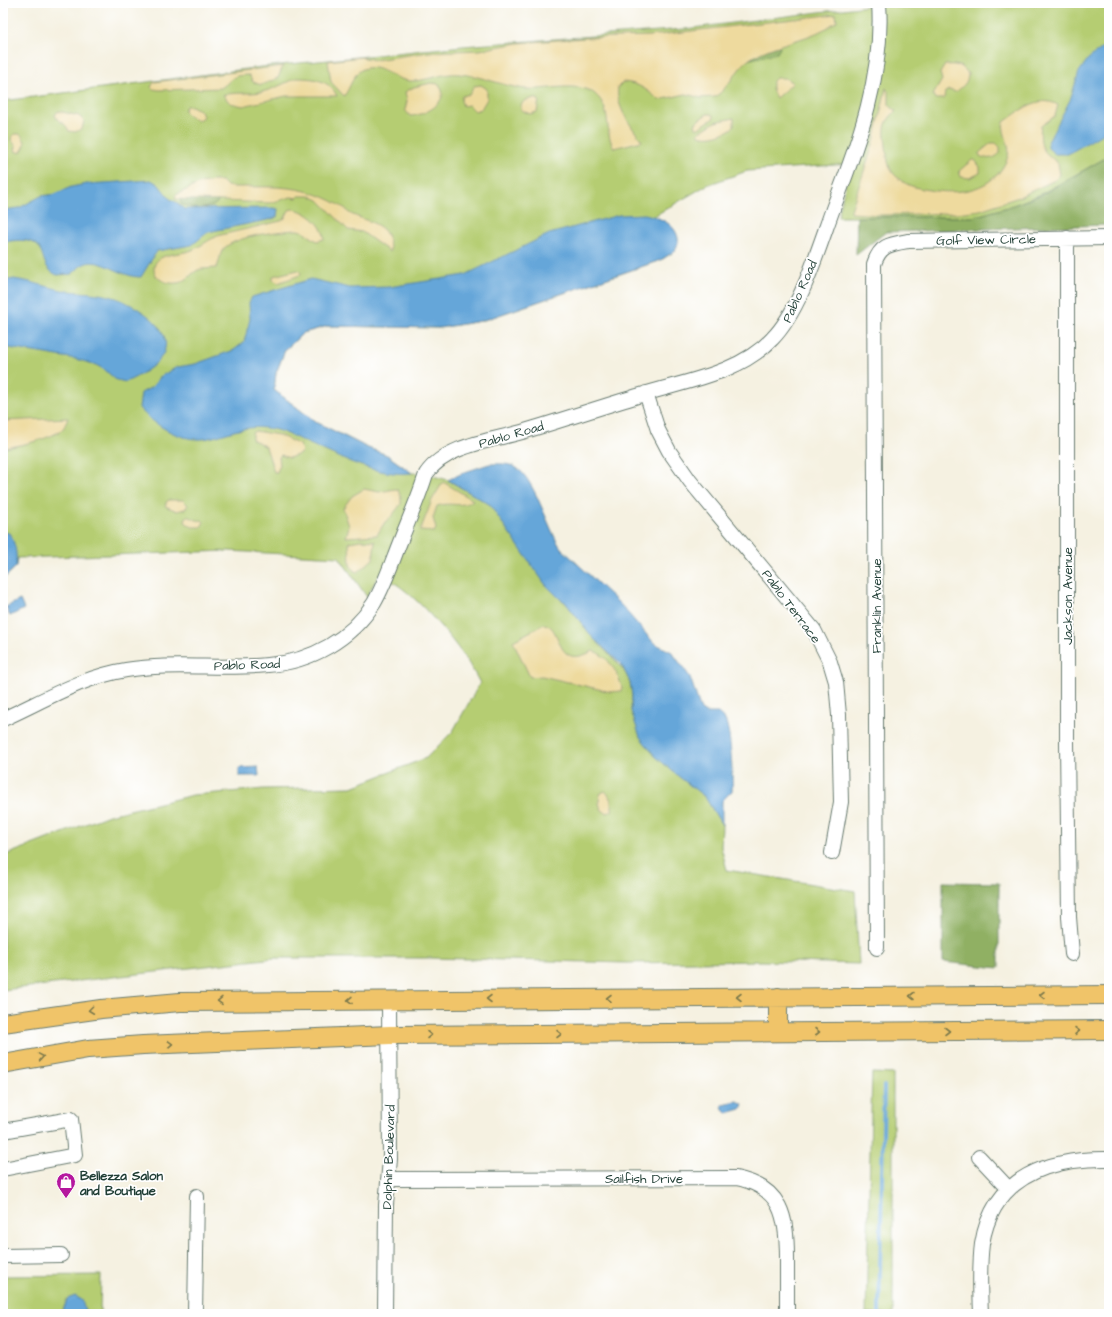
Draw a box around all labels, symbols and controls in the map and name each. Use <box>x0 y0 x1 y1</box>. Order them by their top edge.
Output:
street label: Golf View Circle <box>936 230 1036 250</box>
street label: Pablo Road <box>778 257 822 325</box>
street label: Pablo Road <box>477 417 546 453</box>
street label: Jackson Avenue <box>1059 547 1077 645</box>
street label: Franklin Avenue <box>868 558 886 654</box>
street label: Pablo Terrace <box>757 566 825 647</box>
street label: Pablo Road <box>213 655 281 675</box>
one-way arrow <box>1039 991 1045 999</box>
one-way arrow <box>909 992 915 1000</box>
one-way arrow <box>736 993 742 1001</box>
one-way arrow <box>606 994 612 1002</box>
one-way arrow <box>486 995 492 1003</box>
one-way arrow <box>347 996 353 1004</box>
one-way arrow <box>217 997 223 1005</box>
one-way arrow <box>88 1006 94 1015</box>
one-way arrow <box>944 1027 950 1035</box>
one-way arrow <box>1074 1027 1080 1035</box>
one-way arrow <box>814 1028 820 1036</box>
one-way arrow <box>556 1030 562 1038</box>
one-way arrow <box>426 1031 432 1039</box>
one-way arrow <box>167 1039 173 1048</box>
one-way arrow <box>38 1054 45 1062</box>
street label: Dolphin Boulevard <box>378 1104 400 1210</box>
place label: Bellezza Salon and Boutique <box>79 1167 163 1201</box>
street label: Sailfish Drive <box>605 1170 683 1188</box>
shop icon: Bellezza Salon and Boutique <box>55 1171 77 1199</box>

